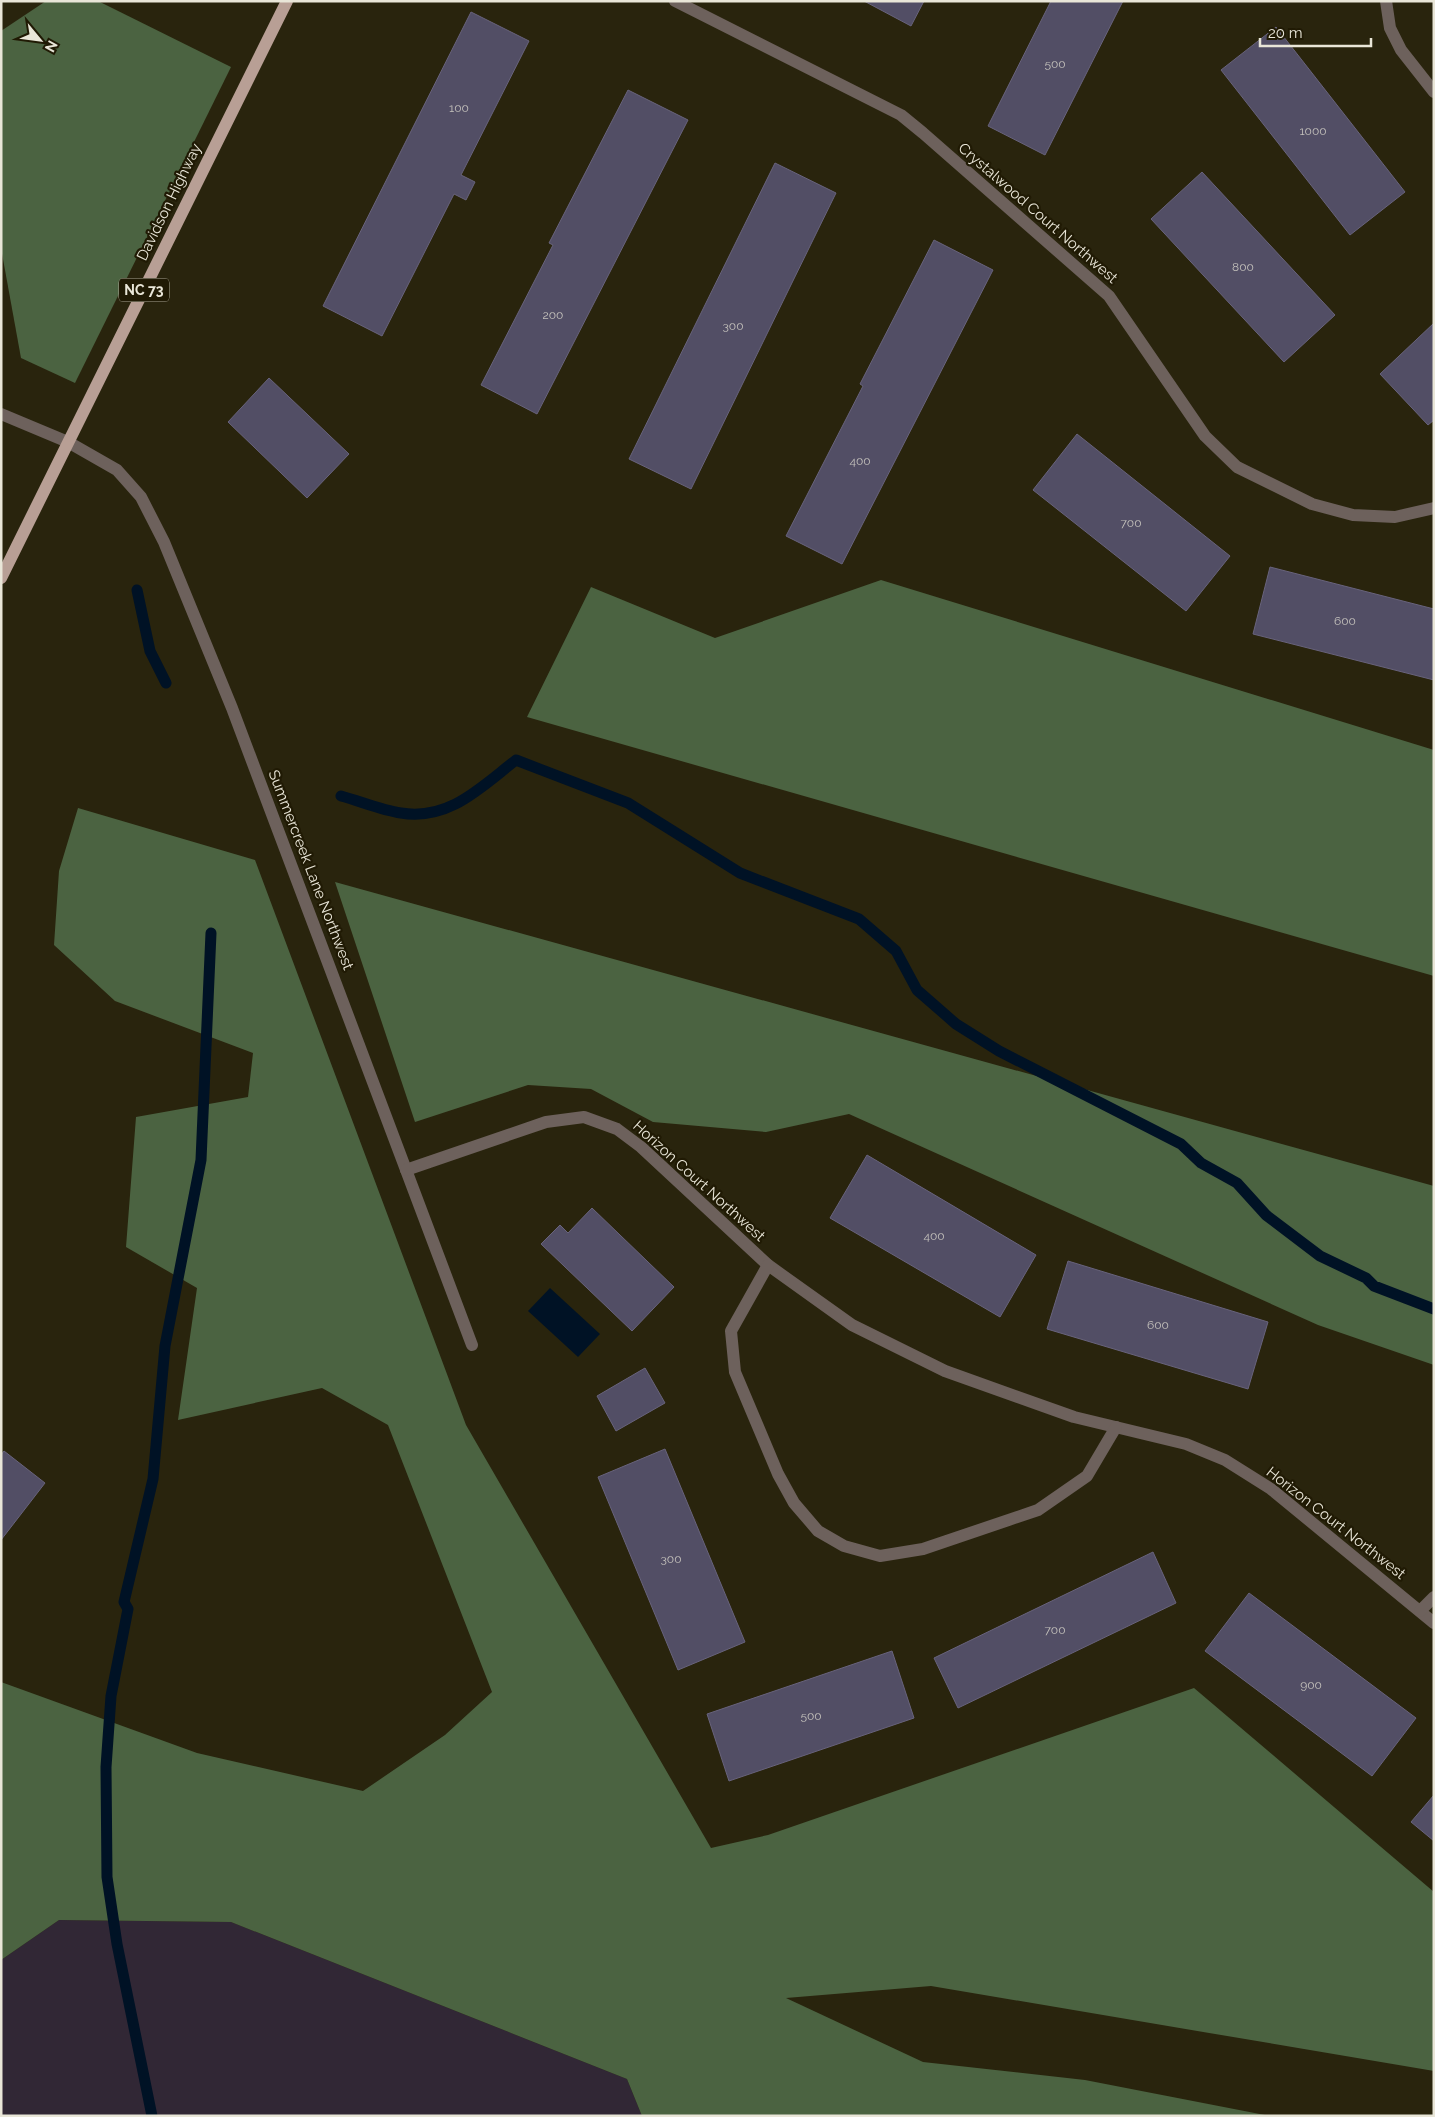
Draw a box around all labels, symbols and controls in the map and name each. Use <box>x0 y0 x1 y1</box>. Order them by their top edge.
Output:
north arrow <box>15 15 65 65</box>
scale bar <box>1260 15 1371 47</box>
text: 20 m <box>1268 24 1303 42</box>
text: N <box>42 38 61 55</box>
house number: 500 <box>1044 57 1066 71</box>
house number: 100 <box>449 101 469 115</box>
house number: 1000 <box>1299 124 1327 138</box>
street label: Crystalwood Court Northwest <box>955 139 1121 287</box>
street label: Davidson Highway <box>133 140 205 264</box>
house number: 800 <box>1232 260 1254 274</box>
road number: NC 73 <box>119 278 169 302</box>
house number: 200 <box>543 308 563 322</box>
house number: 300 <box>722 319 744 333</box>
house number: 400 <box>849 454 871 468</box>
house number: 700 <box>1120 516 1142 530</box>
house number: 600 <box>1334 614 1356 628</box>
street label: Summercreek Lane Northwest <box>265 768 357 972</box>
street label: Horizon Court Northwest <box>629 1117 769 1245</box>
house number: 400 <box>923 1229 945 1243</box>
house number: 600 <box>1147 1318 1169 1332</box>
street label: Horizon Court Northwest <box>1263 1463 1409 1583</box>
house number: 300 <box>660 1552 682 1566</box>
house number: 700 <box>1044 1623 1066 1637</box>
house number: 900 <box>1300 1678 1322 1692</box>
house number: 500 <box>800 1709 822 1723</box>

